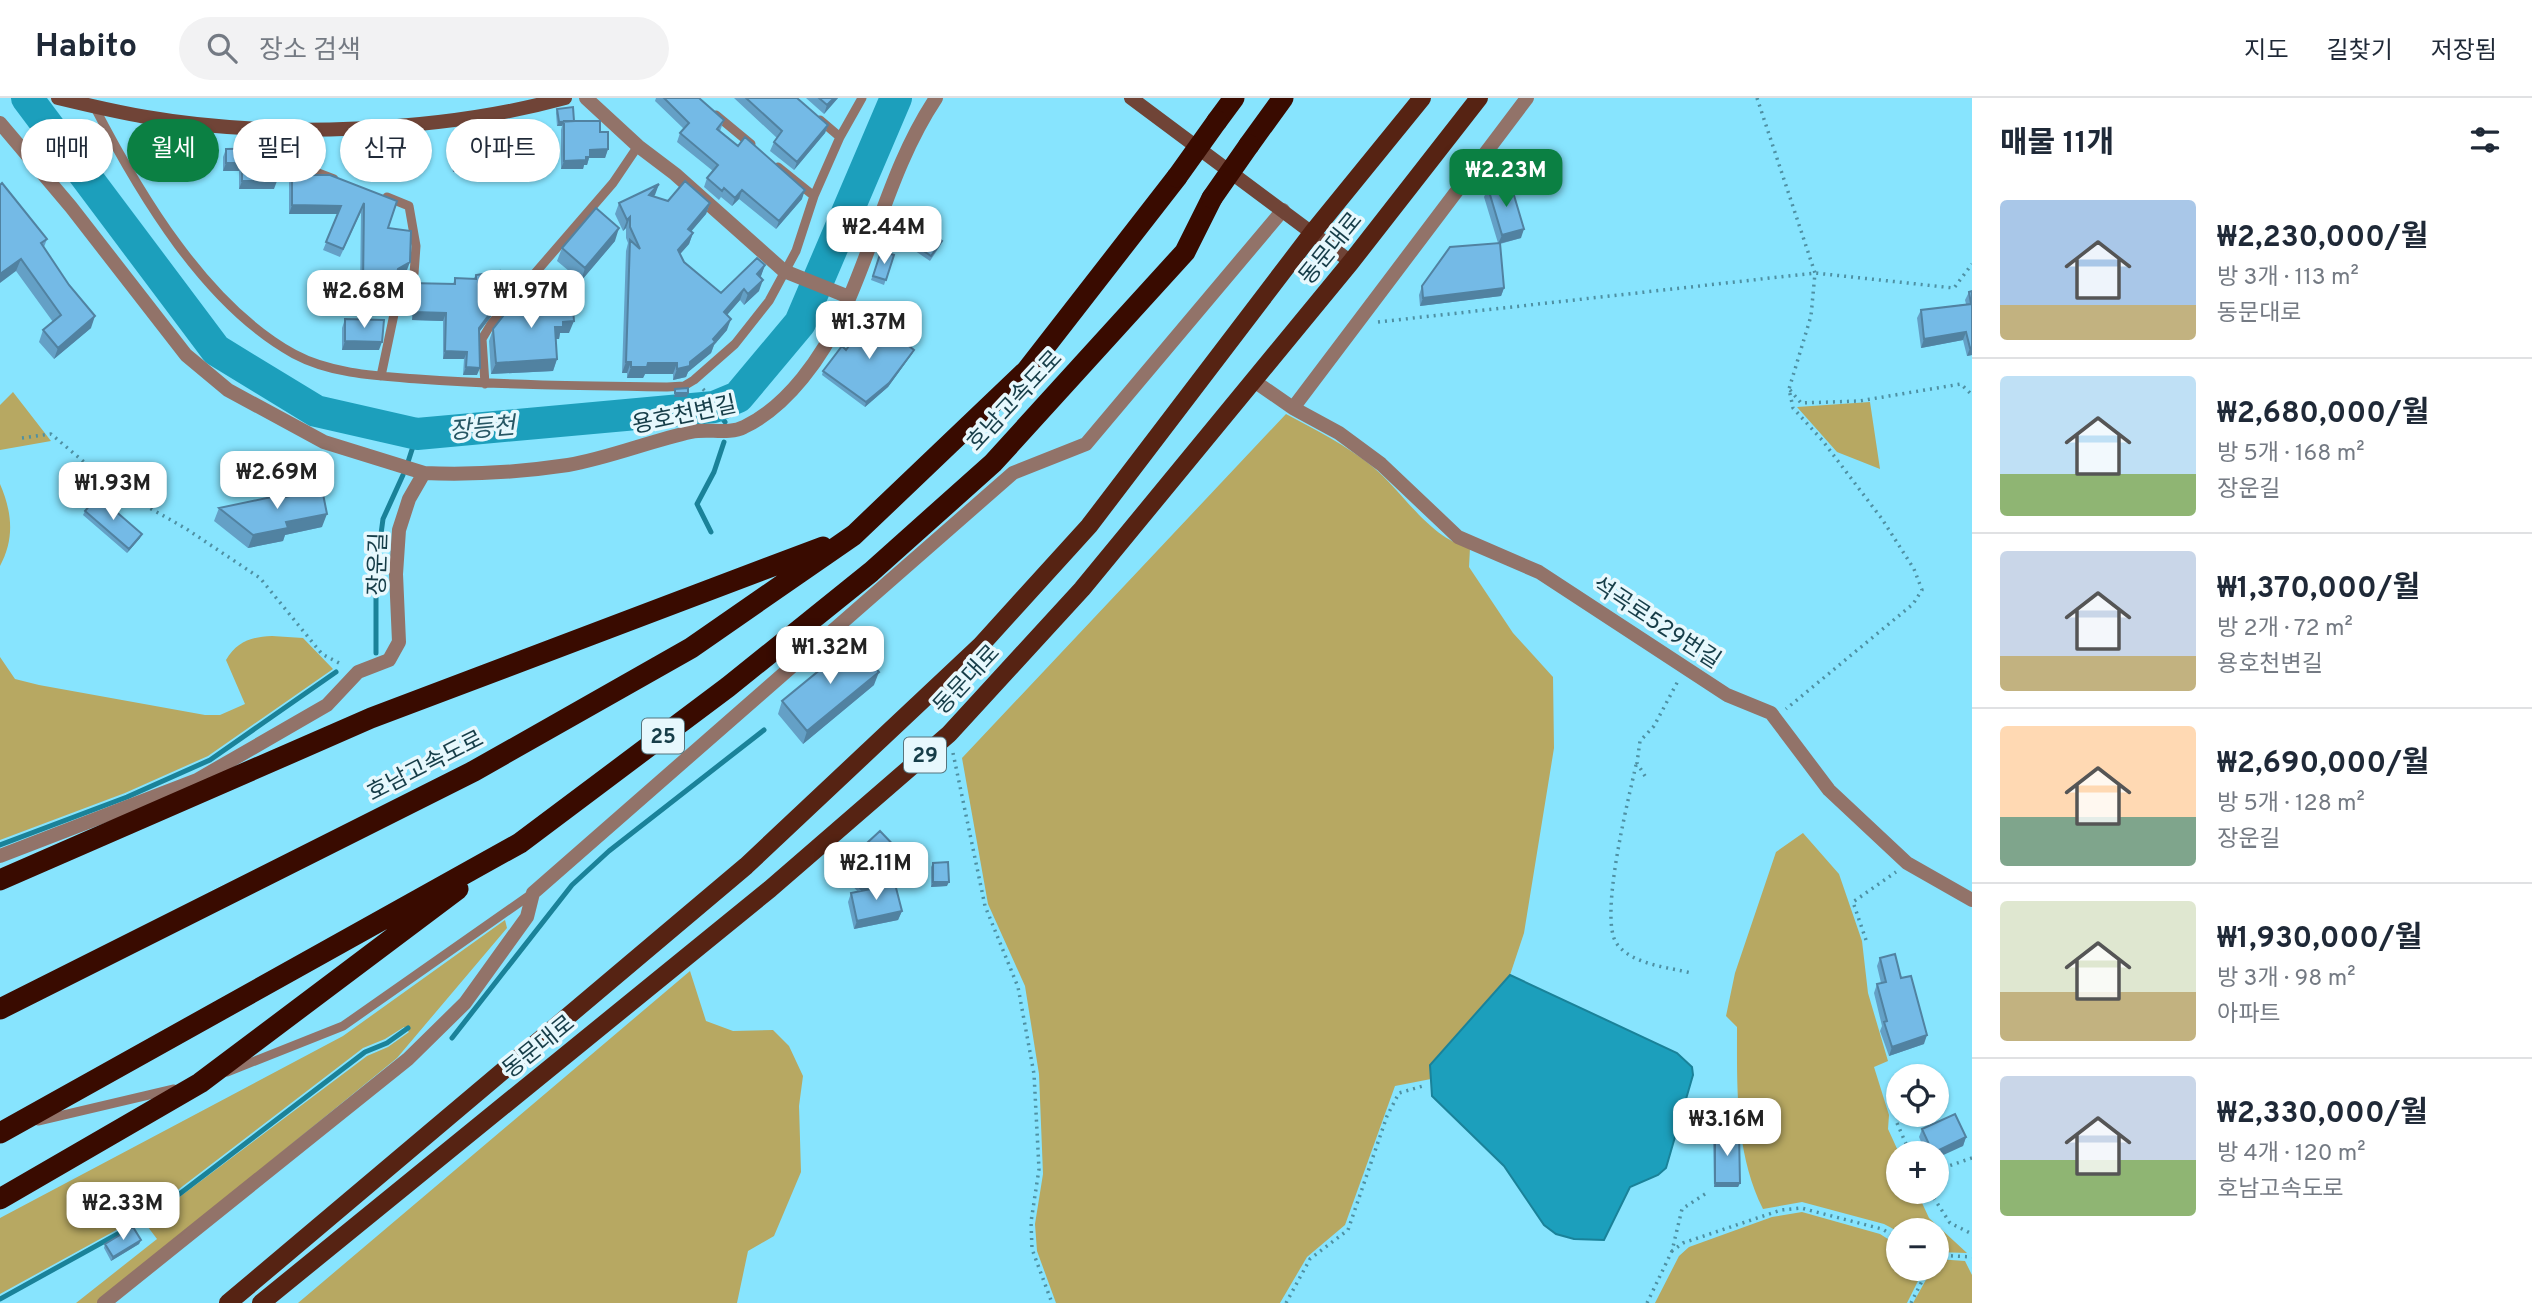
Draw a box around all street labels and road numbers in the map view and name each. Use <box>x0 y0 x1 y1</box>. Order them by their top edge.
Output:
street label: 동문대로 <box>1294 208 1370 292</box>
street label: 호남고속도로 <box>962 345 1070 458</box>
street label: 용호천변길 <box>630 391 739 442</box>
street label: 장운길 <box>364 532 395 596</box>
street label: 석곡로529번길 <box>1586 572 1726 677</box>
street label: 동문대로 <box>928 640 1007 722</box>
road number: 25 <box>642 718 684 754</box>
street label: 호남고속도로 <box>363 725 489 809</box>
road number: 29 <box>904 738 946 772</box>
street label: 동문대로 <box>498 1010 582 1086</box>

